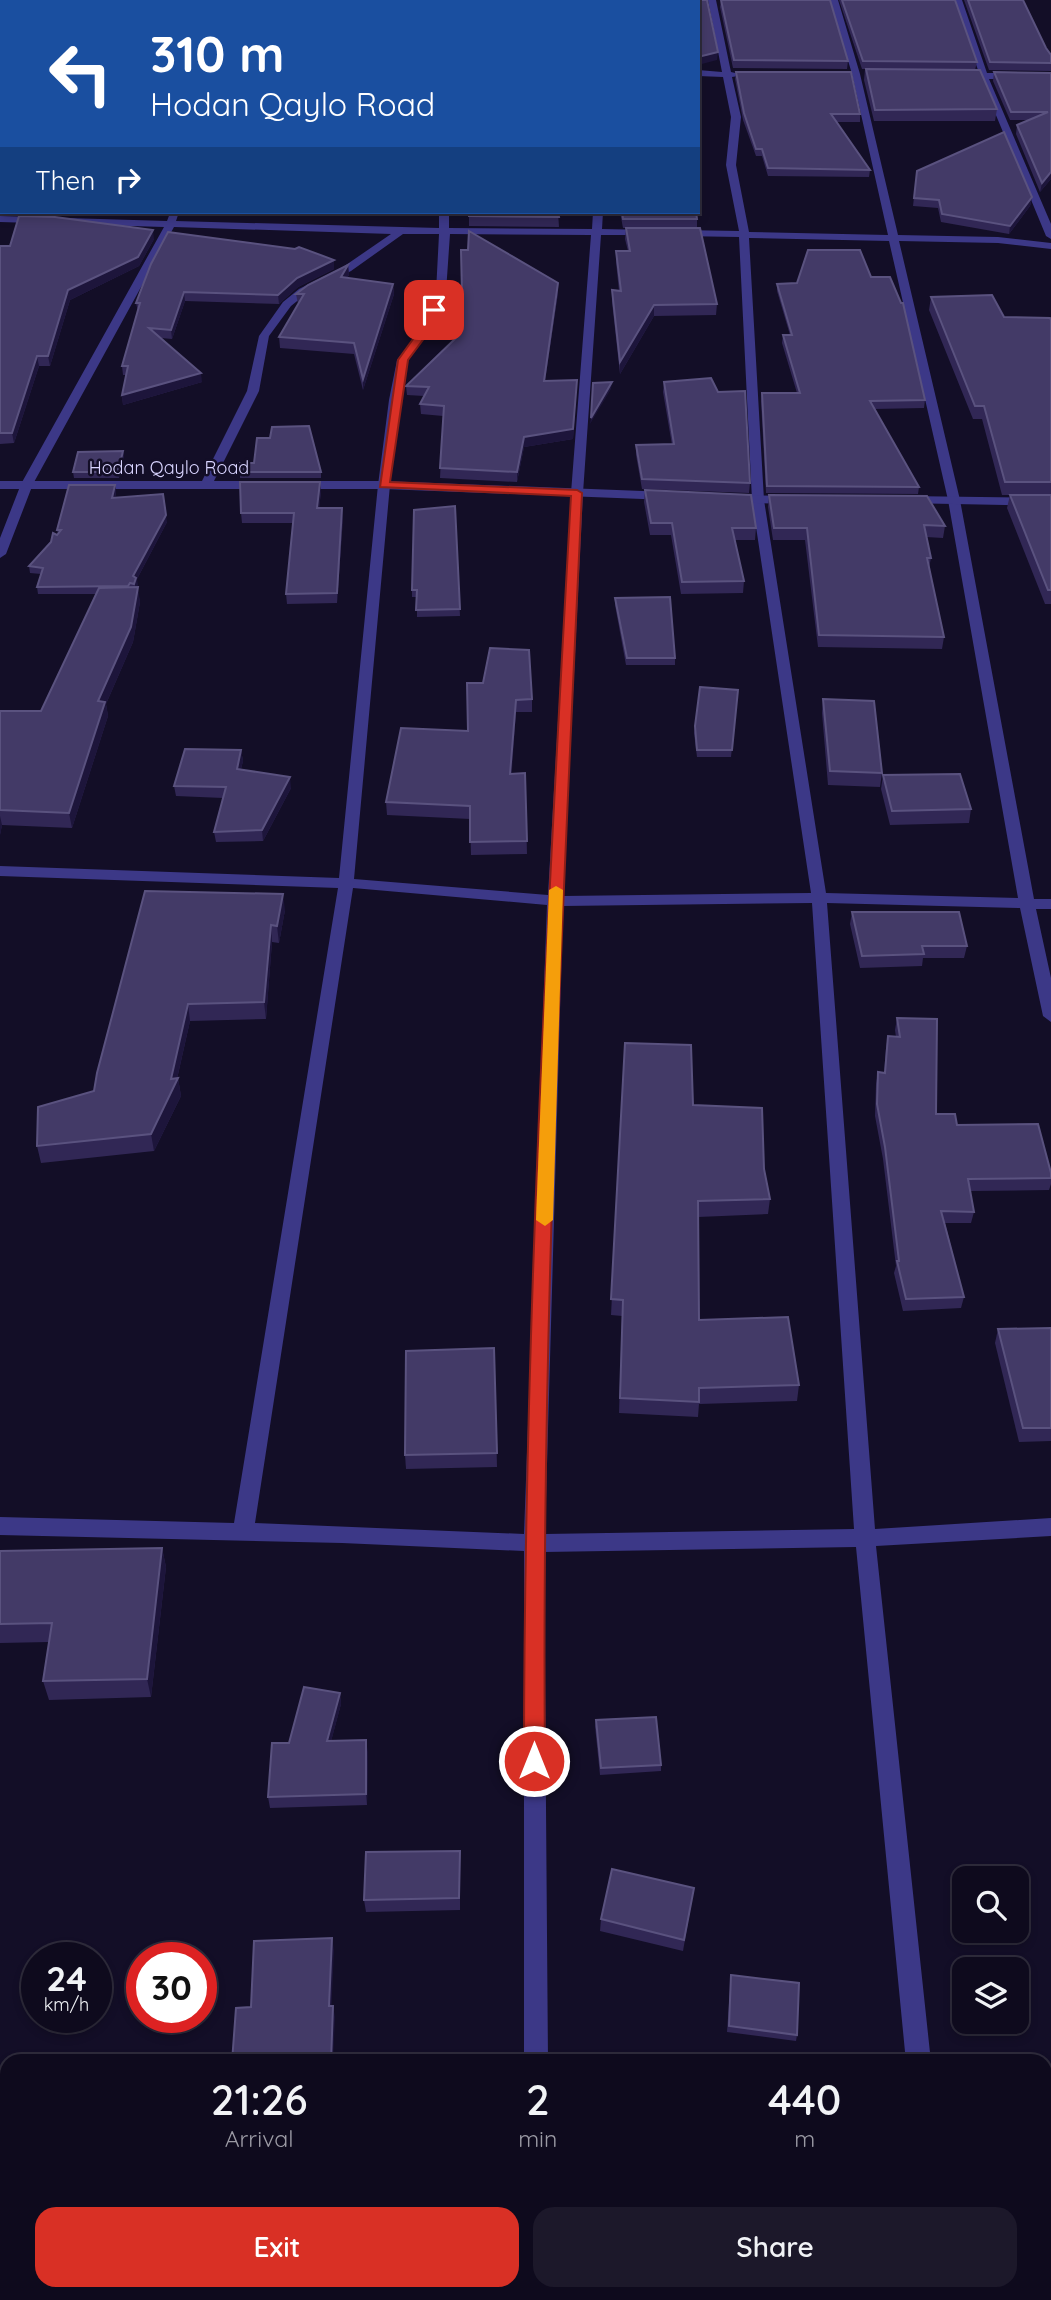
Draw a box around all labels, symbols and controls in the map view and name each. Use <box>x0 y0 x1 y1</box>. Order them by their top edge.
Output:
text: 310 m <box>150 23 284 84</box>
icon: left <box>35 28 126 119</box>
text: Hodan Qaylo Road <box>150 84 435 124</box>
icon: right <box>109 161 147 199</box>
text: Then <box>35 164 95 197</box>
pin <box>404 280 464 340</box>
icon: arrive <box>415 291 453 329</box>
street label: Hodan Qaylo Road <box>89 456 249 479</box>
position arrow <box>497 1724 571 1798</box>
map controls <box>952 1866 1029 2034</box>
button: search <box>952 1866 1029 1943</box>
speed limit sign: 30 <box>126 1942 217 2033</box>
text: 24 <box>46 1956 87 2000</box>
button: layers <box>952 1957 1029 2034</box>
text: km/h <box>44 1993 89 2016</box>
text: 21:26 <box>211 2073 307 2126</box>
text: 2 <box>526 2073 550 2126</box>
text: 440 <box>768 2073 841 2126</box>
text: Arrival <box>225 2124 294 2153</box>
text: min <box>518 2124 557 2153</box>
text: m <box>794 2124 815 2153</box>
button: Exit <box>35 2207 519 2287</box>
button: Share <box>533 2207 1017 2287</box>

